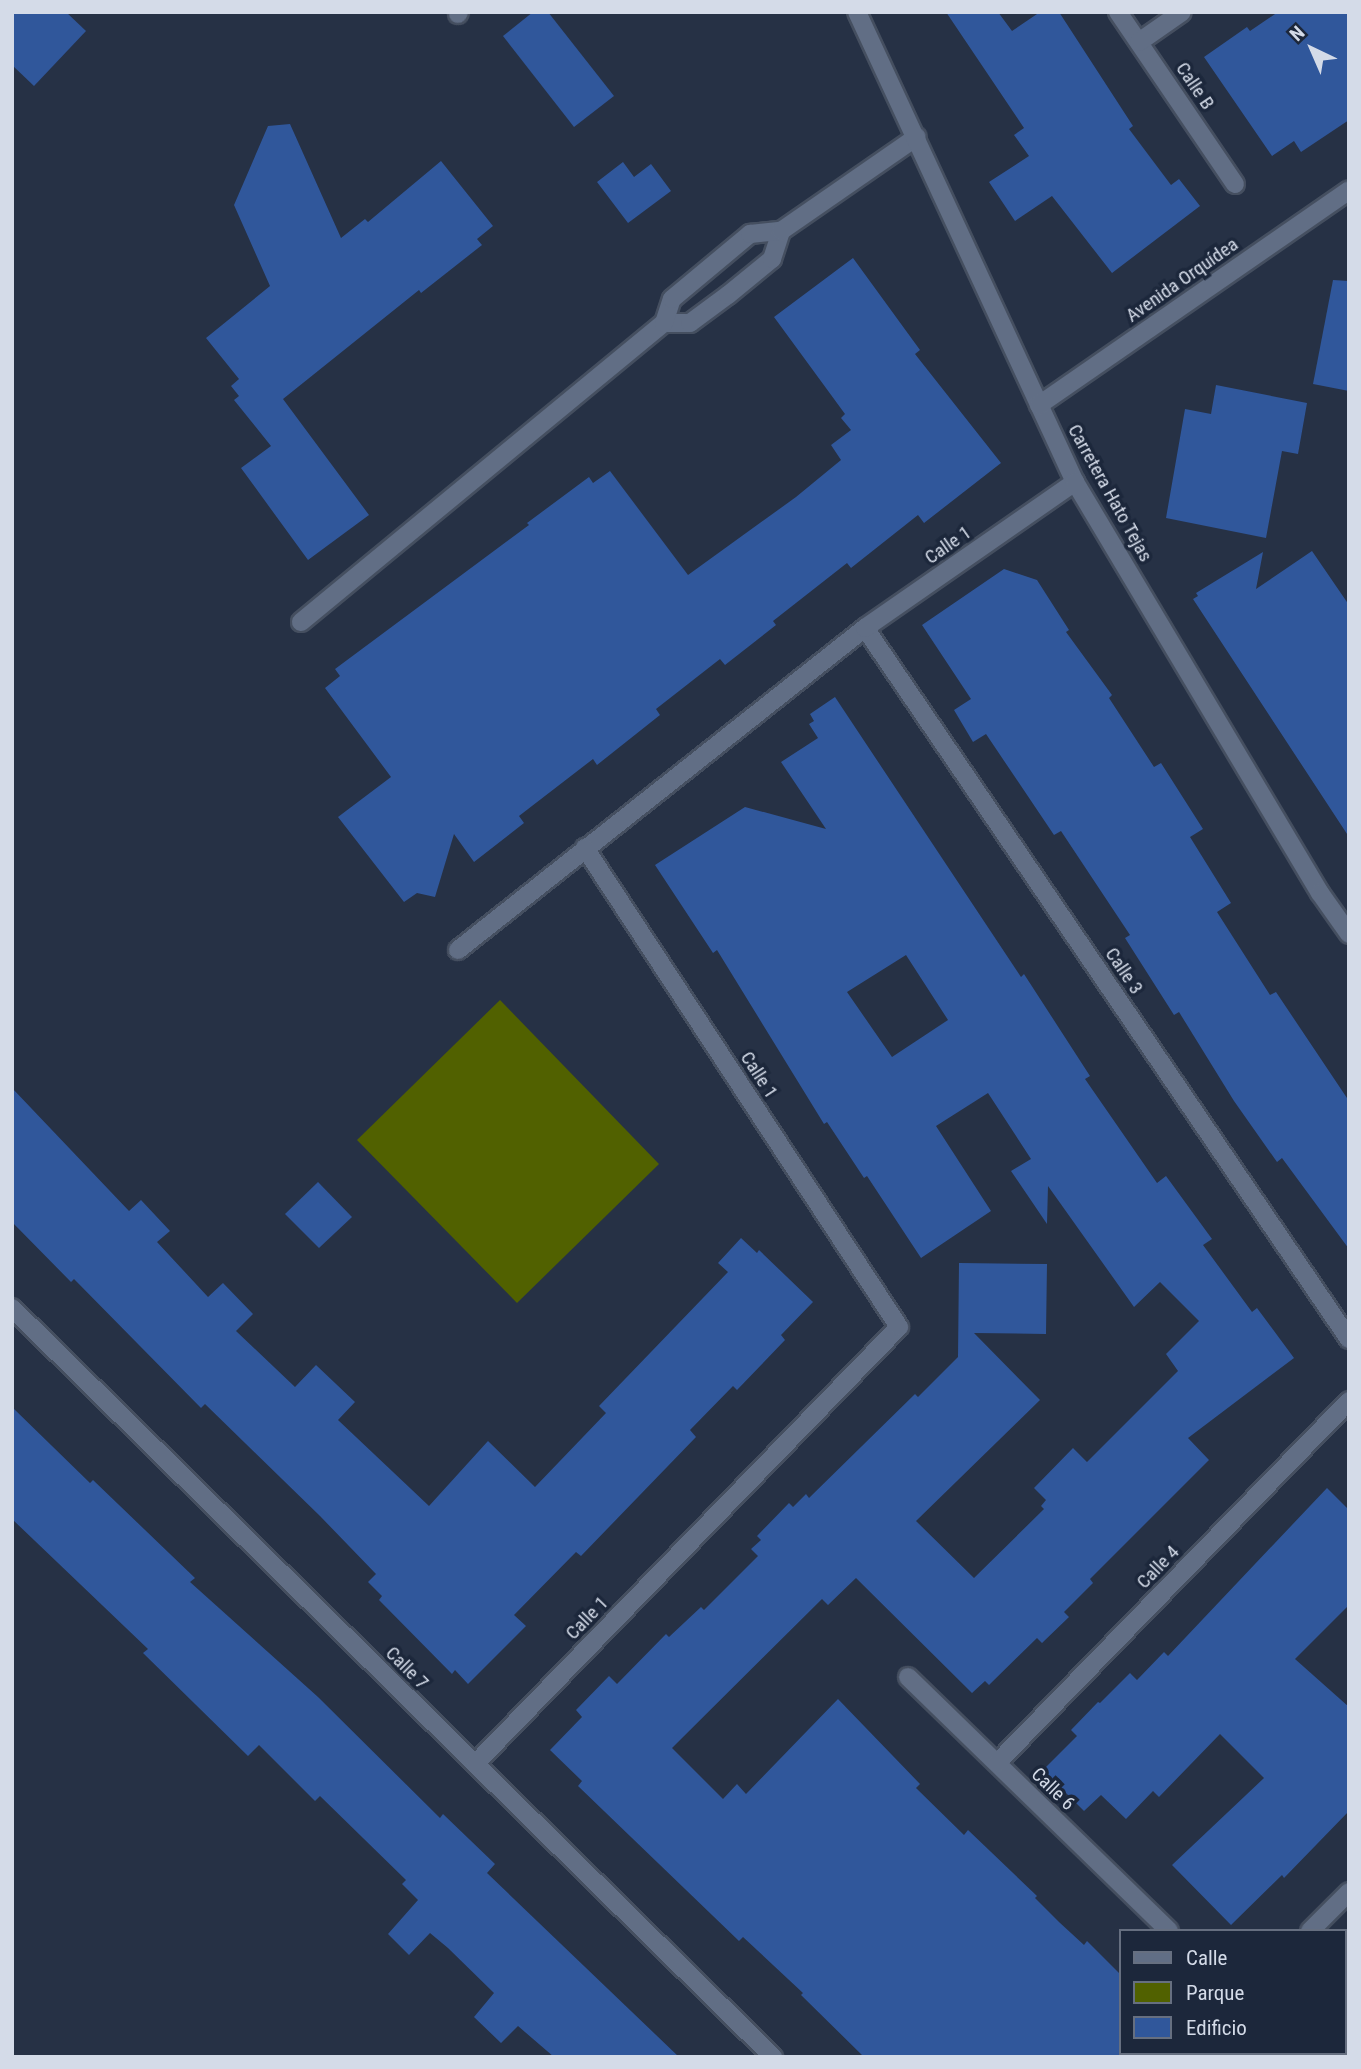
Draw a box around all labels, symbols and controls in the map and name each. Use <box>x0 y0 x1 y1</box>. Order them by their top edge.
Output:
north arrow <box>1277 14 1347 84</box>
text: N <box>1285 21 1309 46</box>
street label: Calle B <box>1171 58 1219 114</box>
street label: Avenida Orquídea <box>1122 233 1242 327</box>
street label: Carretera Hato Tejas <box>1063 420 1157 566</box>
street label: Calle 1 <box>920 521 976 569</box>
street label: Calle 3 <box>1100 943 1148 999</box>
street label: Calle 1 <box>735 1047 783 1103</box>
street label: Calle 4 <box>1132 1541 1184 1593</box>
street label: Calle 1 <box>561 1592 613 1644</box>
street label: Calle 7 <box>381 1642 433 1694</box>
street label: Calle 6 <box>1027 1763 1079 1815</box>
legend <box>1120 1929 1347 2055</box>
text: Calle <box>1186 1946 1227 1970</box>
text: Parque <box>1186 1981 1244 2005</box>
text: Edificio <box>1186 2016 1247 2040</box>

